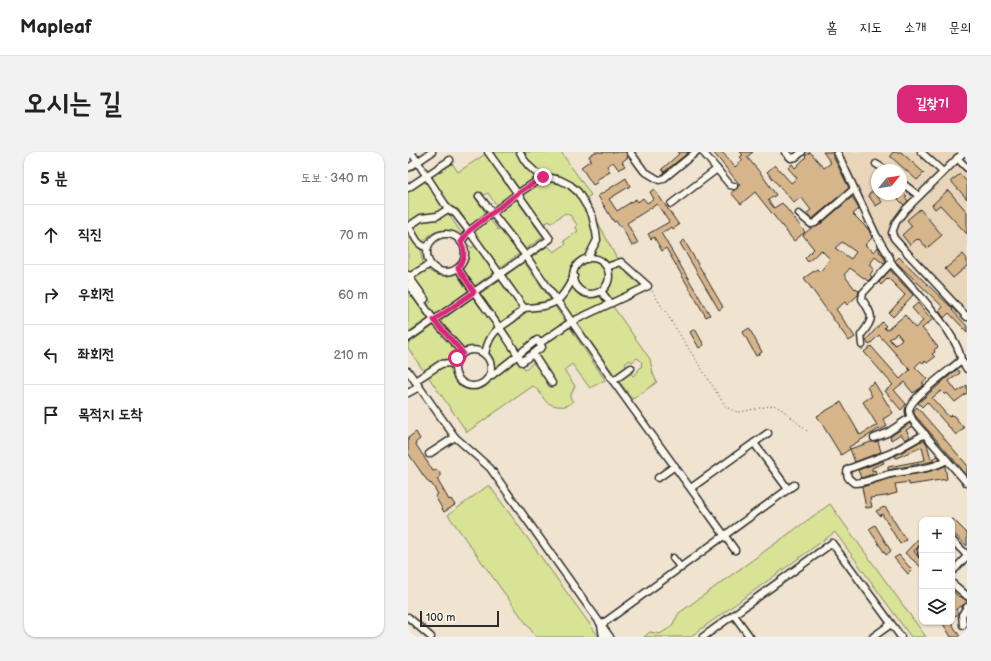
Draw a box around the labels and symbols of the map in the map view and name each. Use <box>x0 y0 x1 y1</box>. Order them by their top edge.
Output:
north arrow <box>871 164 907 200</box>
route end <box>534 168 552 186</box>
route start <box>448 349 466 367</box>
scale bar <box>420 609 499 628</box>

